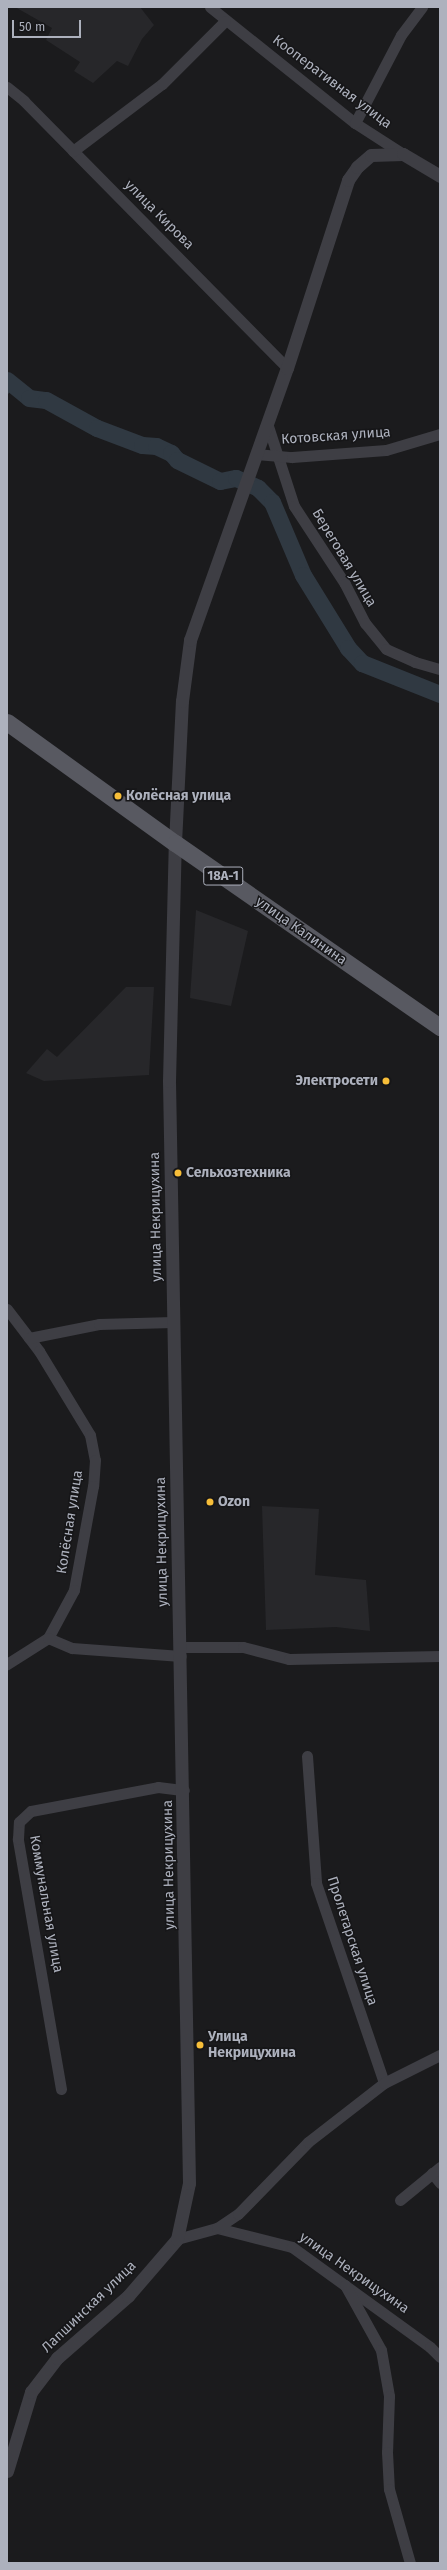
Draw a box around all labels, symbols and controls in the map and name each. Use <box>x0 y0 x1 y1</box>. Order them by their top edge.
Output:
scale bar <box>14 12 83 38</box>
text: 50 m <box>19 20 45 34</box>
street label: Кооперативная улица <box>269 32 395 132</box>
street label: улица Кирова <box>121 177 197 253</box>
street label: Котовская улица <box>281 424 391 448</box>
street label: Береговая улица <box>308 506 380 610</box>
place label: Колёсная улица <box>126 788 231 804</box>
marker: Колёсная улица <box>113 791 123 801</box>
road number: 18А-1 <box>203 865 243 887</box>
street label: улица Калинина <box>252 893 350 969</box>
place label: Электросети <box>295 1073 378 1089</box>
marker: Электросети <box>381 1076 391 1086</box>
street label: улица Некрицухина <box>146 1152 166 1282</box>
place label: Сельхозтехника <box>186 1165 291 1181</box>
marker: Сельхозтехника <box>173 1168 183 1178</box>
street label: Колёсная улица <box>54 1469 86 1575</box>
street label: улица Некрицухина <box>152 1477 172 1607</box>
place label: Ozon <box>218 1494 250 1510</box>
marker: Ozon <box>205 1497 215 1507</box>
street label: улица Некрицухина <box>159 1800 179 1930</box>
street label: Коммунальная улица <box>26 1834 66 1974</box>
street label: Пролетарская улица <box>323 1874 381 2008</box>
place label: Улица Некрицухина <box>208 2029 296 2062</box>
marker: Улица Некрицухина <box>195 2040 205 2050</box>
street label: улица Некрицухина <box>296 2229 412 2317</box>
street label: Лапшинская улица <box>38 2258 140 2356</box>

